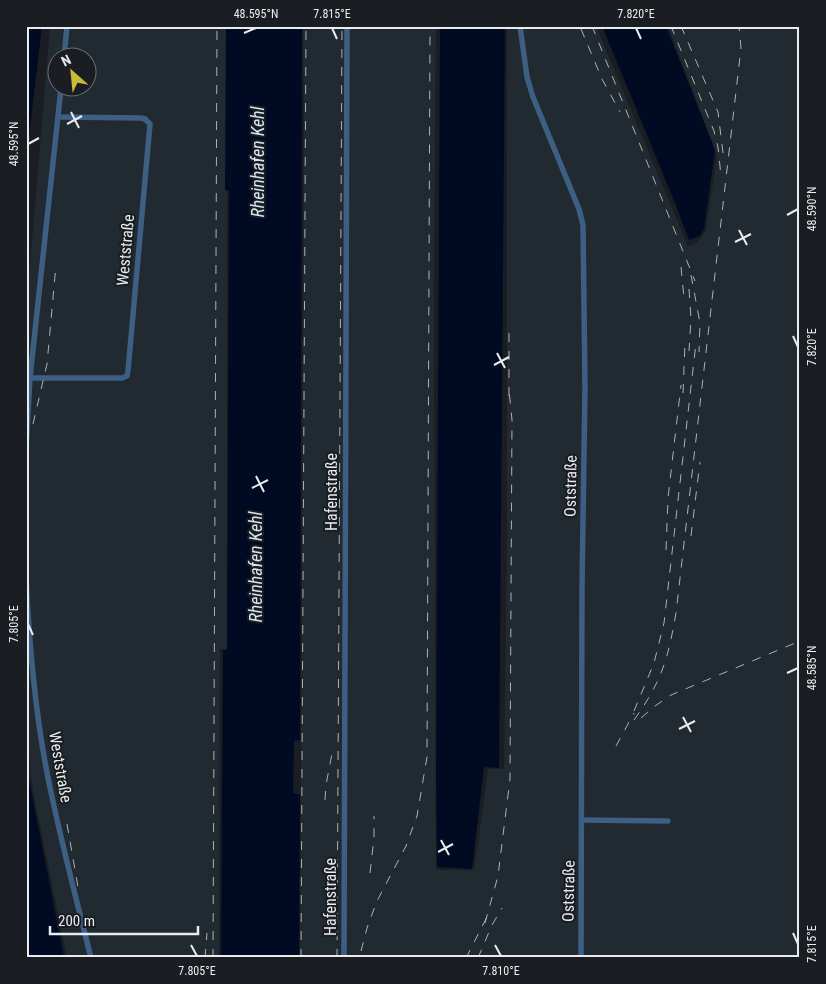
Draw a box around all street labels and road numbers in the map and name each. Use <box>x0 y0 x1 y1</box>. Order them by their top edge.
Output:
street label: Weststraße <box>113 214 138 287</box>
street label: Hafenstraße <box>322 453 341 531</box>
street label: Oststraße <box>560 455 581 517</box>
street label: Weststraße <box>45 730 76 804</box>
street label: Hafenstraße <box>321 858 340 936</box>
street label: Oststraße <box>558 860 579 922</box>

